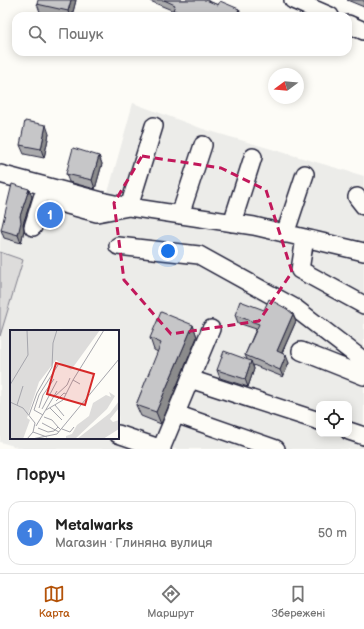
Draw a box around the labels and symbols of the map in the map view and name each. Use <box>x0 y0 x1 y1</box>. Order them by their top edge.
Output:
north arrow <box>268 68 304 104</box>
pin: 1 <box>37 200 63 230</box>
your location <box>158 241 178 261</box>
inset map <box>10 330 119 439</box>

